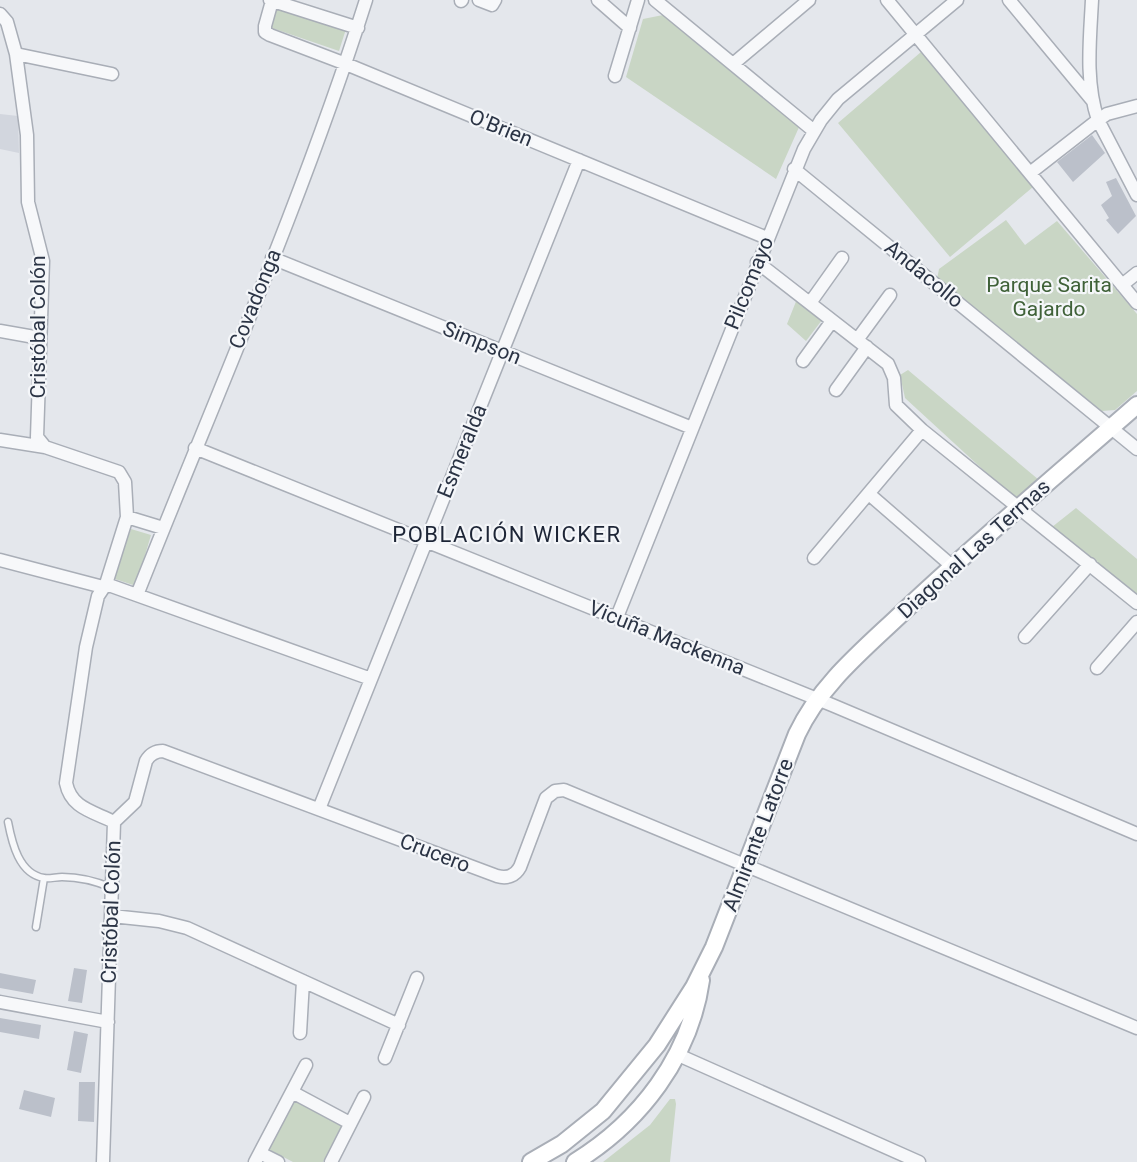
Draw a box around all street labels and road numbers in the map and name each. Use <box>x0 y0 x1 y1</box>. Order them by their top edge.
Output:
street label: O'Brien <box>466 104 536 152</box>
street label: Pilcomayo <box>720 233 778 333</box>
street label: Andacollo <box>880 235 968 313</box>
street label: Covadonga <box>224 246 286 352</box>
street label: Cristóbal Colón <box>26 255 50 399</box>
street label: Simpson <box>439 316 525 370</box>
street label: Esmeralda <box>432 401 492 501</box>
street label: Diagonal Las Termas <box>893 474 1055 624</box>
street label: Vicuña Mackenna <box>585 596 749 680</box>
street label: Almirante Latorre <box>718 755 798 915</box>
street label: Crucero <box>396 829 474 877</box>
street label: Cristóbal Colón <box>97 840 125 984</box>

